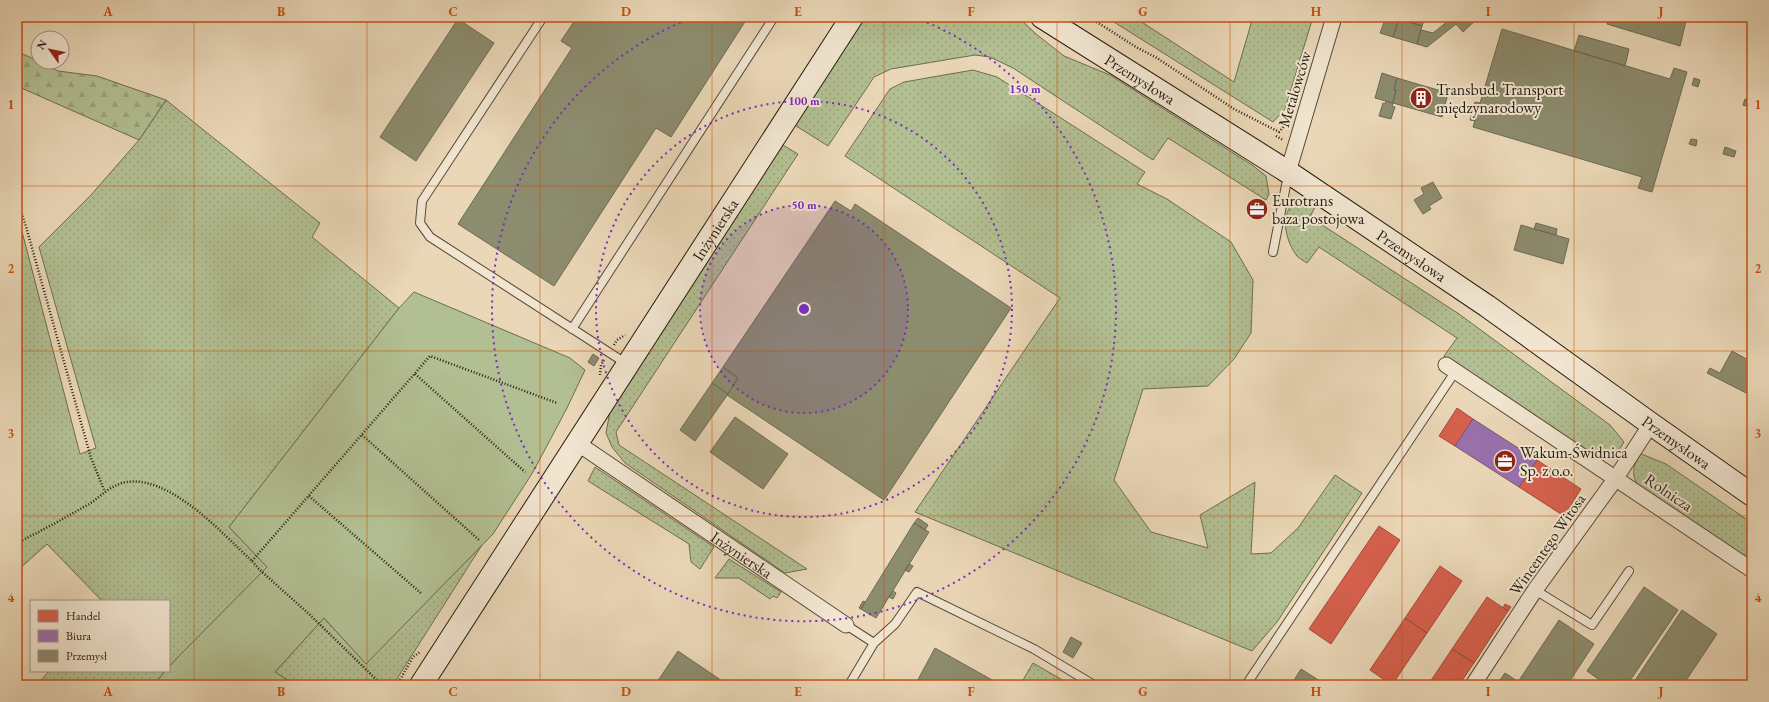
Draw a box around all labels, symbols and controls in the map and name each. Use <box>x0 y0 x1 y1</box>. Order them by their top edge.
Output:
text: A <box>102 3 113 20</box>
text: B <box>277 3 285 20</box>
text: C <box>448 3 458 20</box>
text: D <box>621 3 631 20</box>
text: E <box>794 3 802 20</box>
text: F <box>967 3 975 20</box>
text: G <box>1138 3 1148 20</box>
text: H <box>1311 3 1322 20</box>
text: I <box>1486 3 1491 20</box>
text: J <box>1657 3 1664 20</box>
north arrow <box>30 30 70 70</box>
text: N <box>33 37 50 52</box>
street label: Metalowców <box>1273 47 1316 130</box>
street label: Przemysłowa <box>1101 49 1180 110</box>
place label: Transbud. Transport międzynarodowy <box>1436 79 1563 118</box>
text: 150 m <box>1009 81 1041 97</box>
building icon: Transbud. Transport międzynarodowy <box>1408 85 1434 111</box>
text: 100 m <box>788 93 820 109</box>
text: 1 <box>8 96 15 113</box>
text: 1 <box>1755 96 1762 113</box>
place label: Eurotrans baza postojowa <box>1272 190 1365 229</box>
street label: Inżynierska <box>687 194 743 265</box>
office icon: Eurotrans baza postojowa <box>1244 196 1270 222</box>
text: 50 m <box>791 197 817 213</box>
street label: Przemysłowa <box>1373 225 1451 287</box>
text: 2 <box>8 260 15 277</box>
text: 2 <box>1755 260 1762 277</box>
centre of rings <box>797 302 811 316</box>
street label: Przemysłowa <box>1638 411 1715 474</box>
text: 3 <box>8 425 15 442</box>
text: 3 <box>1755 425 1762 442</box>
place label: Wakum-Świdnica Sp. z o.o. <box>1520 442 1628 481</box>
office icon: Wakum-Świdnica Sp. z o.o. <box>1492 448 1518 474</box>
street label: Rolnicza <box>1641 469 1697 517</box>
street label: Wincentego Witosa <box>1504 489 1591 599</box>
street label: Inżynierska <box>707 527 777 584</box>
text: 4 <box>8 589 15 606</box>
text: 4 <box>1755 589 1762 606</box>
legend <box>30 600 170 672</box>
text: Handel <box>66 608 101 624</box>
text: Biura <box>66 628 91 644</box>
text: Przemysł <box>66 648 107 664</box>
text: A <box>102 683 113 700</box>
text: B <box>277 683 285 700</box>
text: C <box>448 683 458 700</box>
text: D <box>621 683 631 700</box>
text: E <box>794 683 802 700</box>
text: F <box>967 683 975 700</box>
text: G <box>1138 683 1148 700</box>
text: H <box>1311 683 1322 700</box>
text: I <box>1486 683 1491 700</box>
text: J <box>1657 683 1664 700</box>

